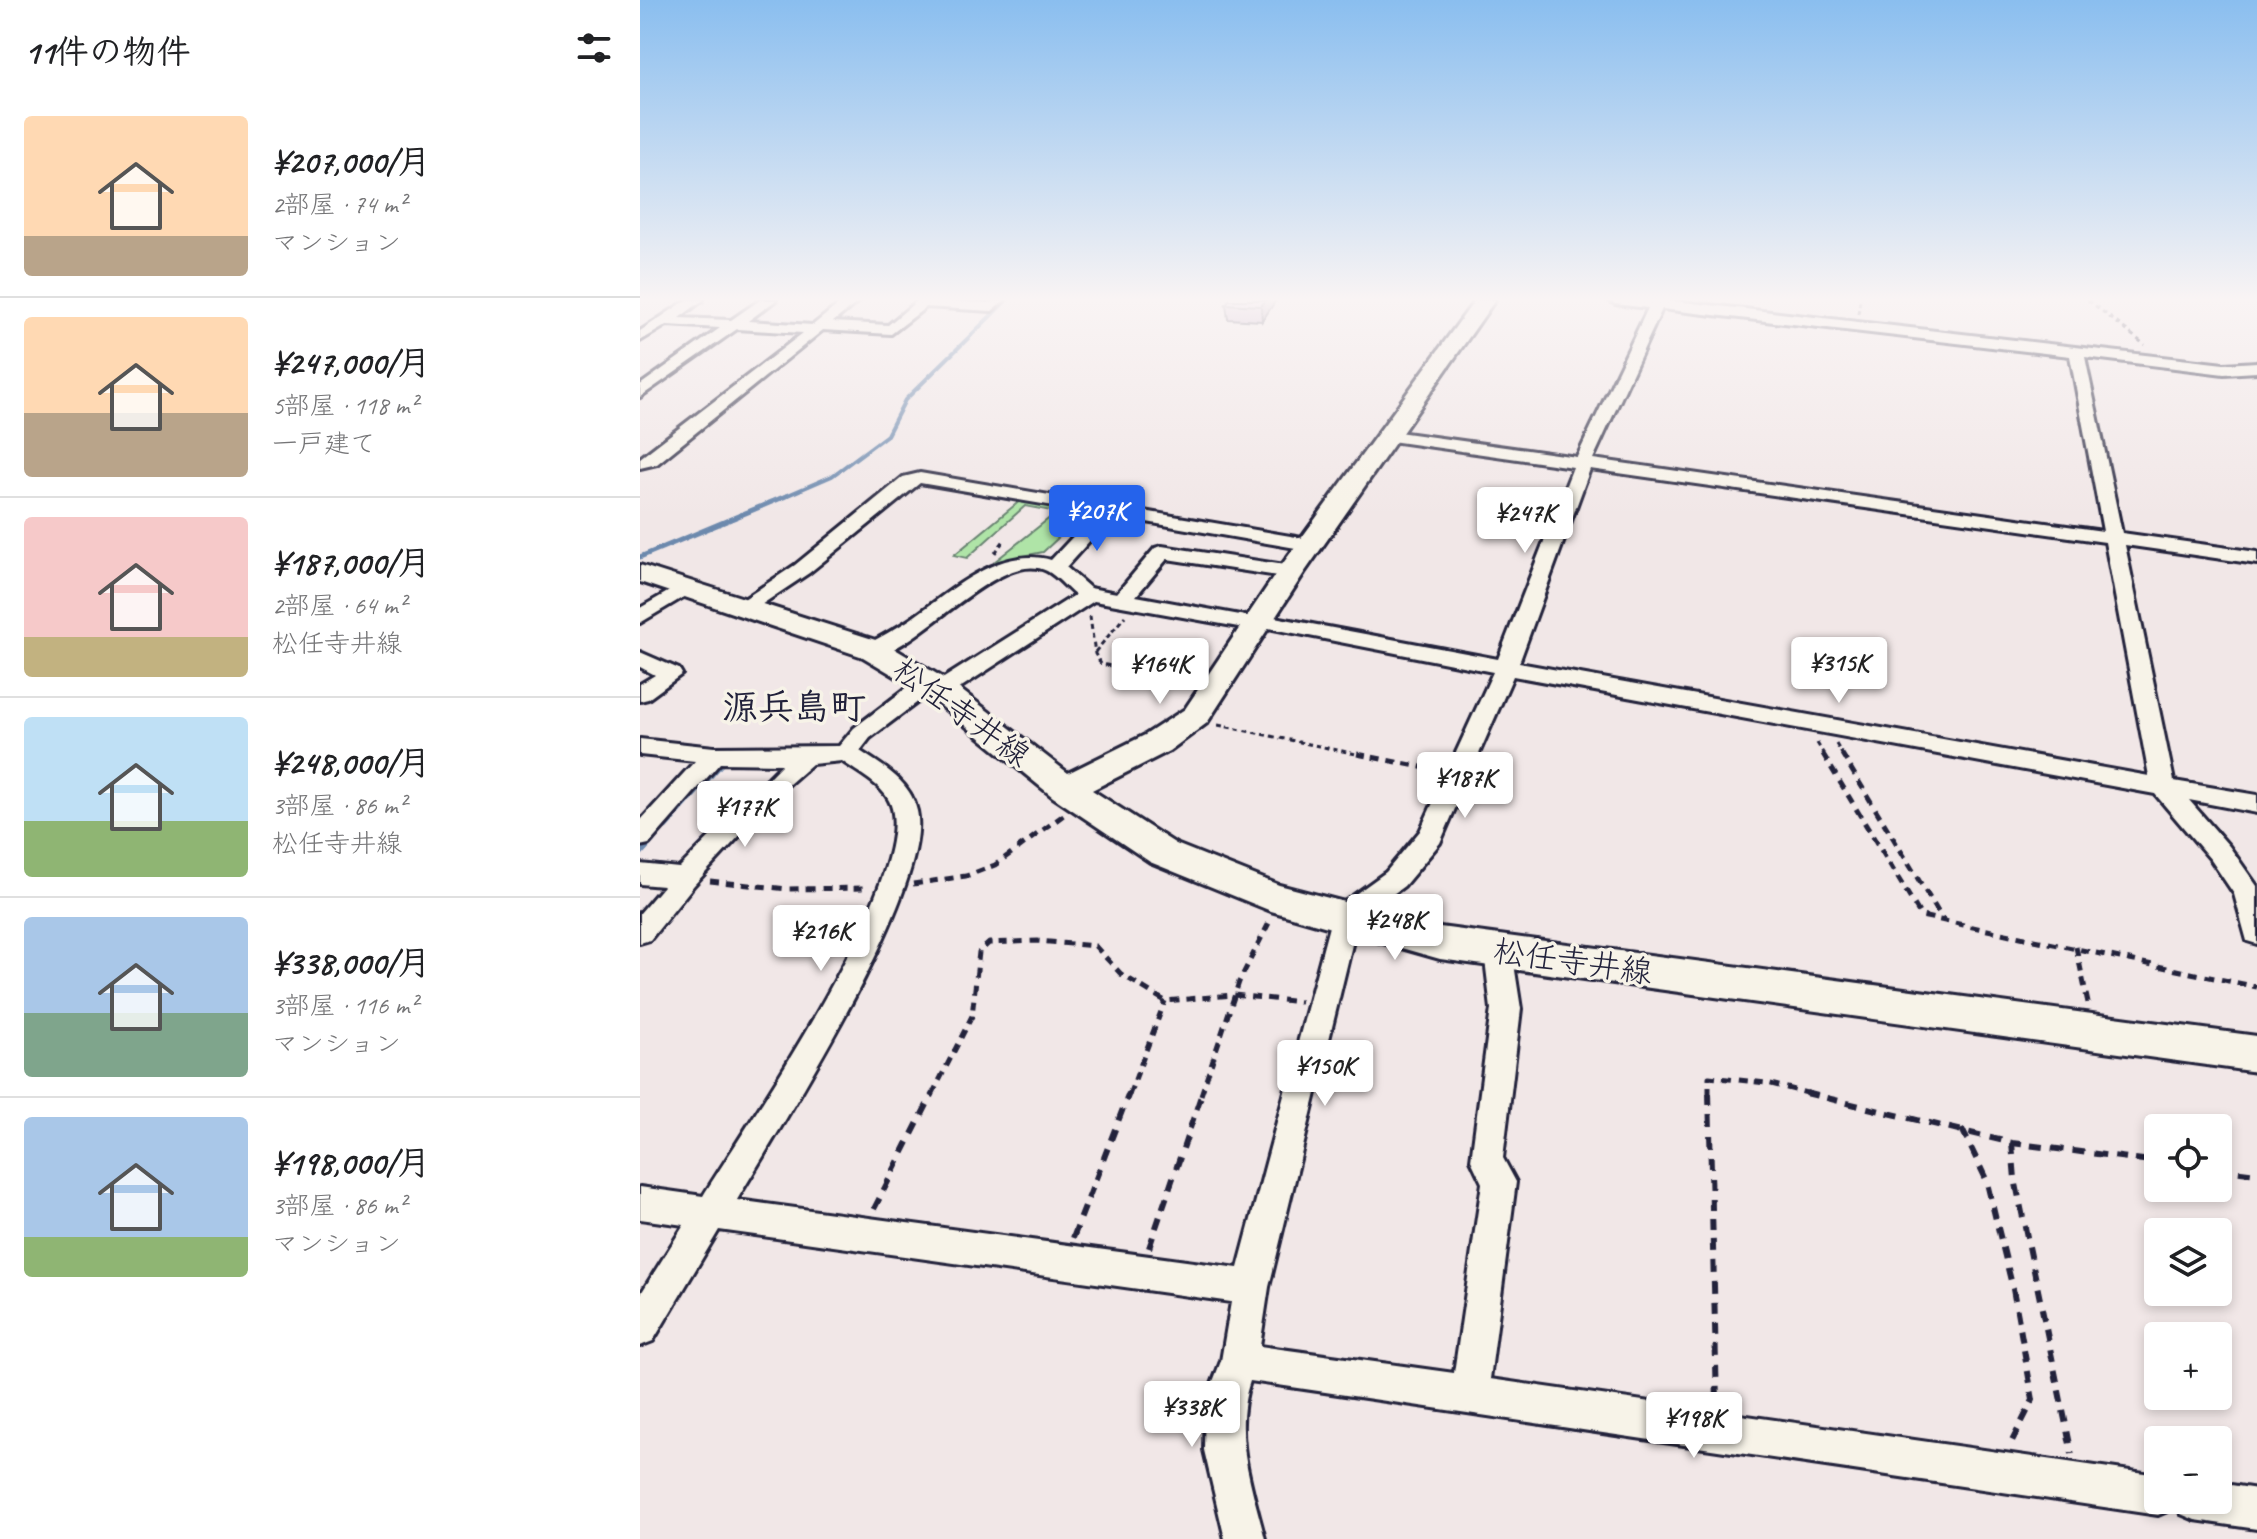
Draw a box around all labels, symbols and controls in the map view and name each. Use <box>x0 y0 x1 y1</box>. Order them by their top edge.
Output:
icon: filters <box>572 26 616 70</box>
text: 11件の物件 <box>24 30 191 73</box>
text: ¥207,000/月 <box>272 140 431 183</box>
icon: home <box>88 148 184 244</box>
text: 2部屋 · 74 m² <box>272 188 406 221</box>
text: マンション <box>272 226 401 259</box>
text: ¥247,000/月 <box>272 341 431 384</box>
icon: home <box>88 349 184 445</box>
text: 5部屋 · 118 m² <box>272 389 417 422</box>
text: 一戸建て <box>272 427 376 460</box>
pin: ¥207K <box>1041 485 1153 553</box>
pin: ¥247K <box>1469 487 1581 555</box>
text: ¥207K <box>1067 494 1127 527</box>
text: ¥247K <box>1495 496 1555 529</box>
text: ¥187,000/月 <box>272 541 431 584</box>
icon: home <box>88 549 184 645</box>
text: 2部屋 · 64 m² <box>272 589 406 622</box>
text: 松任寺井線 <box>272 627 402 660</box>
pin: ¥315K <box>1783 637 1895 705</box>
pin: ¥164K <box>1104 638 1216 706</box>
text: ¥315K <box>1809 646 1869 679</box>
text: ¥164K <box>1130 647 1190 680</box>
street label: 松任寺井線 <box>885 649 1038 776</box>
district label: 源兵島町 <box>722 684 866 730</box>
text: ¥248,000/月 <box>272 741 431 784</box>
icon: home <box>88 749 184 845</box>
pin: ¥187K <box>1409 752 1521 820</box>
text: ¥187K <box>1435 761 1495 794</box>
pin: ¥177K <box>689 781 801 849</box>
text: 3部屋 · 86 m² <box>272 789 406 822</box>
text: ¥177K <box>715 790 775 823</box>
text: 松任寺井線 <box>272 827 402 860</box>
pin: ¥248K <box>1339 894 1451 962</box>
text: ¥248K <box>1365 903 1425 936</box>
pin: ¥216K <box>765 905 877 973</box>
text: ¥216K <box>791 914 851 947</box>
street label: 松任寺井線 <box>1491 930 1655 993</box>
text: ¥338,000/月 <box>272 941 431 984</box>
icon: home <box>88 949 184 1045</box>
text: 3部屋 · 116 m² <box>272 989 417 1022</box>
text: マンション <box>272 1027 401 1060</box>
pin: ¥150K <box>1269 1040 1381 1108</box>
text: ¥150K <box>1295 1049 1355 1082</box>
map controls <box>2144 1114 2232 1514</box>
button: locate <box>2144 1114 2232 1202</box>
text: ¥198,000/月 <box>272 1141 431 1184</box>
icon: home <box>88 1149 184 1245</box>
text: 3部屋 · 86 m² <box>272 1189 406 1222</box>
button: layers <box>2144 1218 2232 1306</box>
text: マンション <box>272 1227 401 1260</box>
button: + <box>2144 1322 2232 1410</box>
pin: ¥338K <box>1136 1381 1248 1449</box>
text: ¥338K <box>1162 1390 1222 1423</box>
pin: ¥198K <box>1638 1392 1750 1460</box>
text: ¥198K <box>1664 1401 1724 1434</box>
button: − <box>2144 1426 2232 1514</box>

